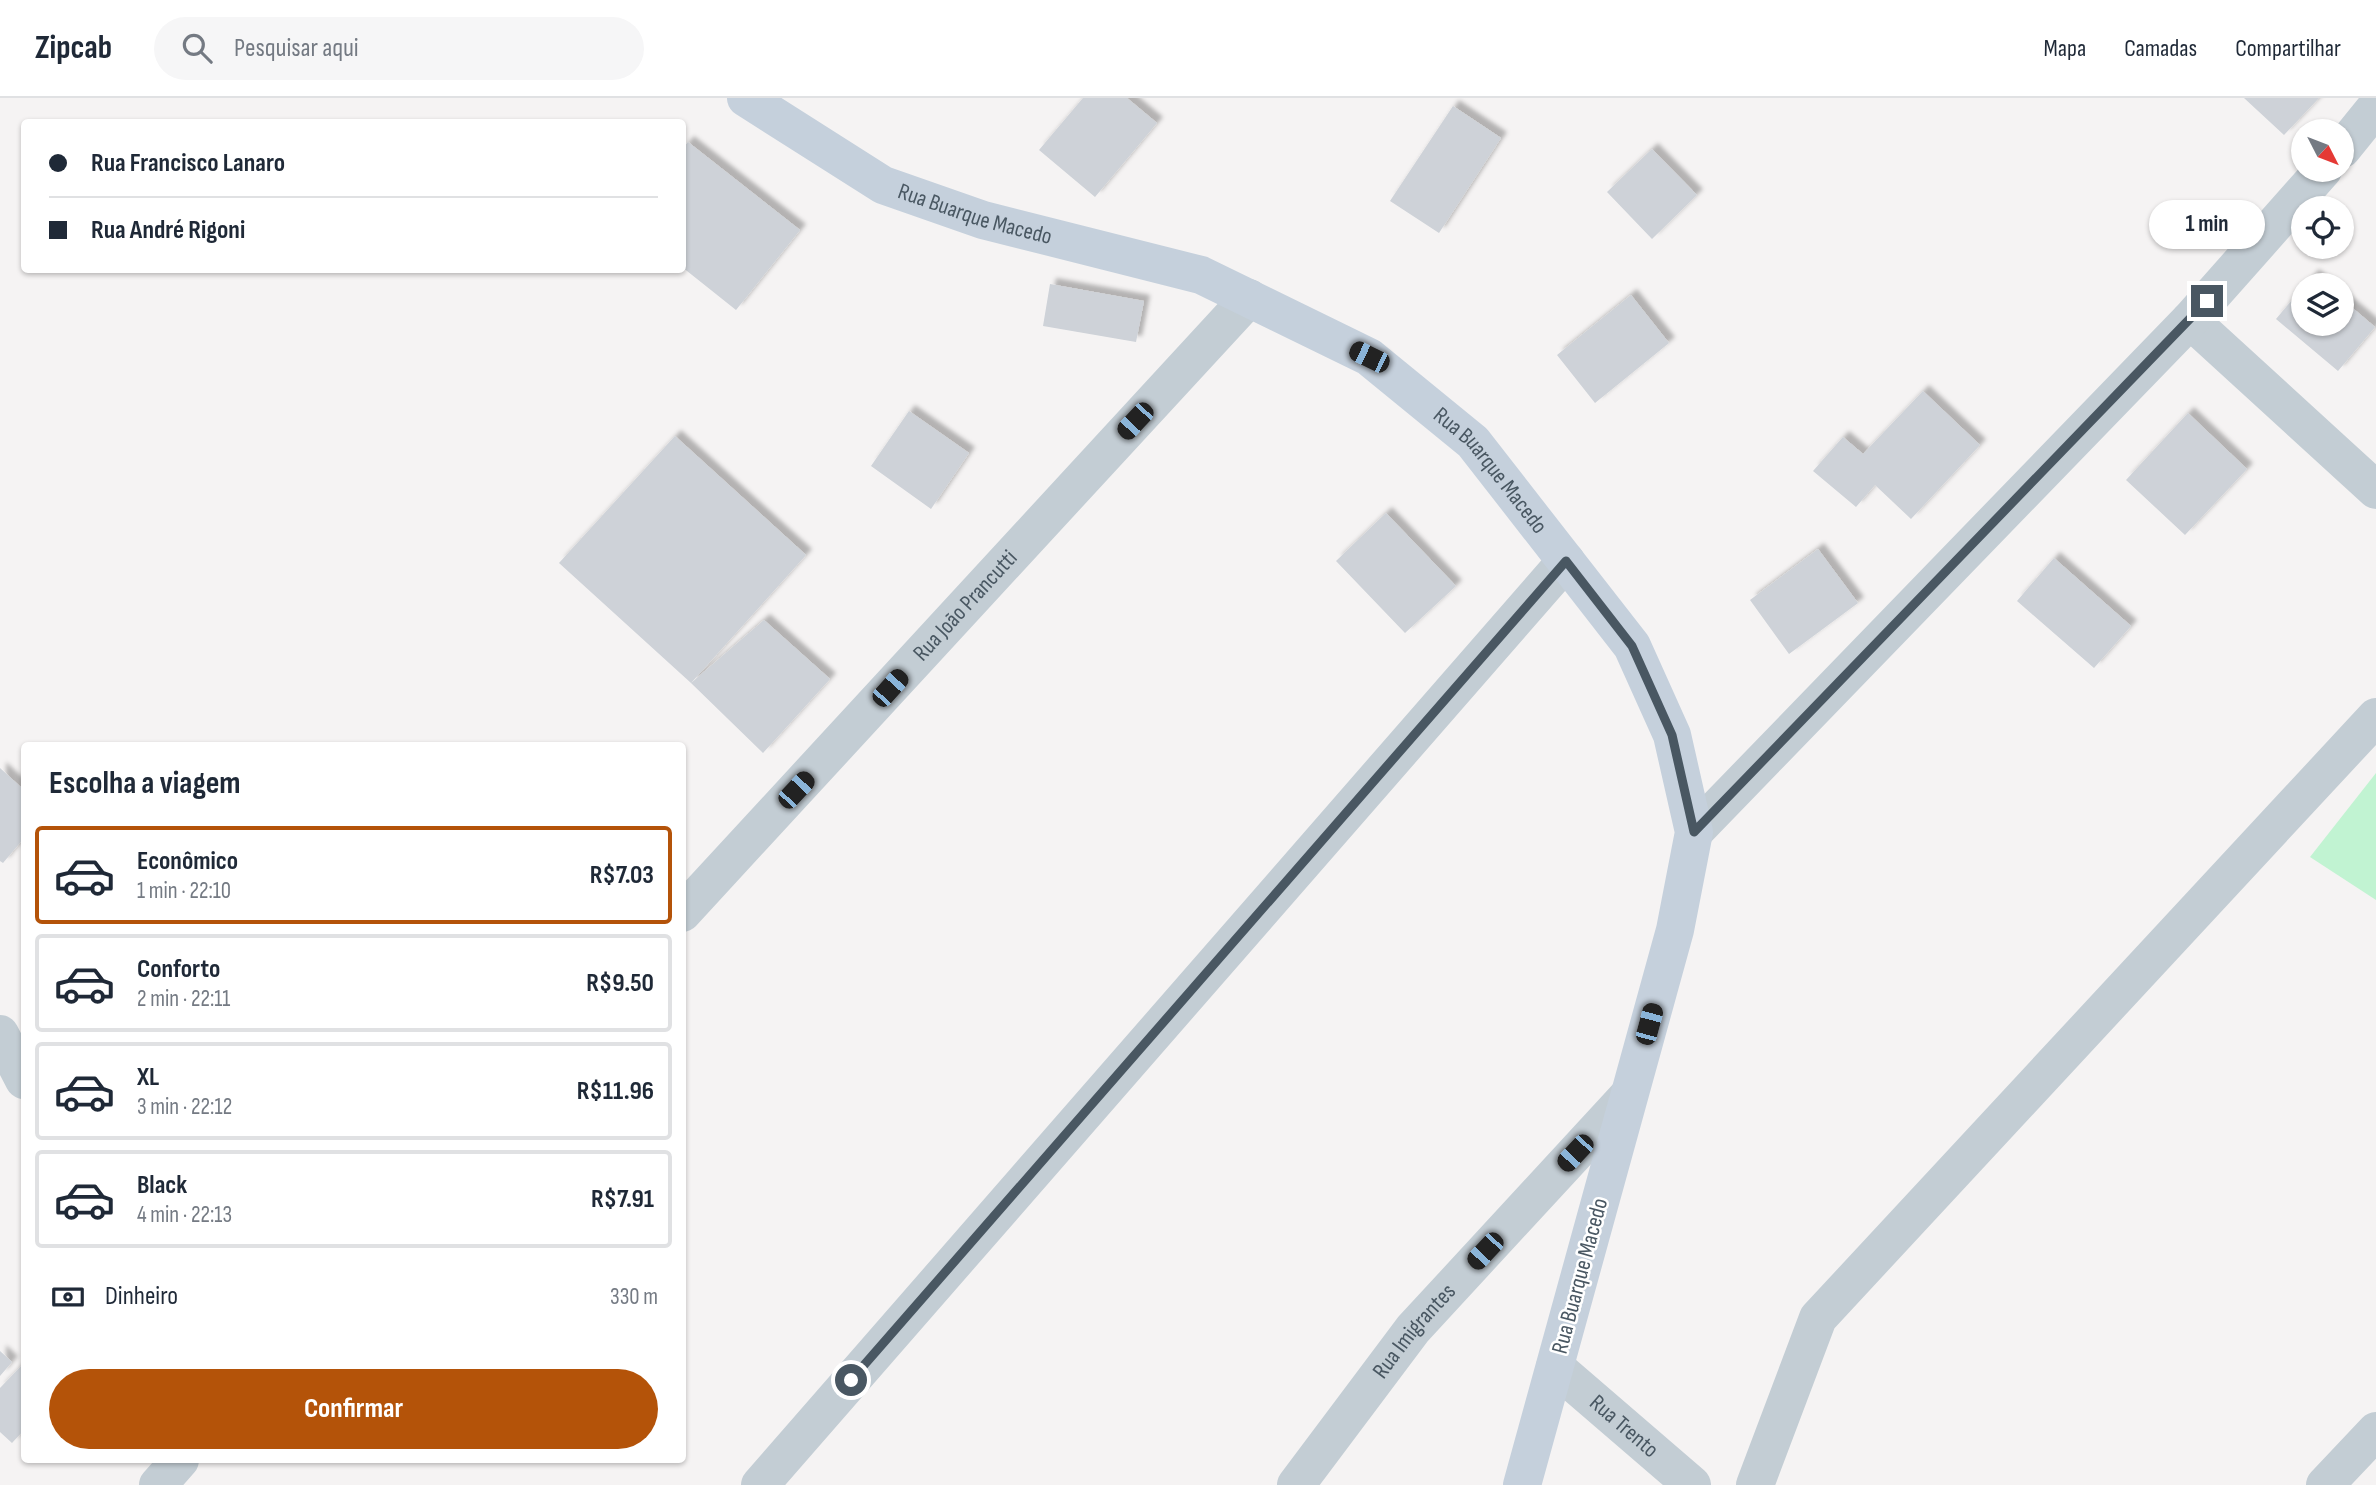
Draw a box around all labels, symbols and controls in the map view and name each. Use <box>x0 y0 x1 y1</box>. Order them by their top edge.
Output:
search box <box>154 17 644 80</box>
text: Zipcab <box>35 28 112 68</box>
icon: search <box>178 29 216 67</box>
text: Pesquisar aqui <box>234 33 359 64</box>
text: Mapa <box>2044 34 2086 63</box>
text: Camadas <box>2124 34 2197 63</box>
text: Compartilhar <box>2235 34 2341 63</box>
north arrow <box>2291 119 2354 182</box>
map controls <box>2291 119 2354 336</box>
text: Rua Francisco Lanaro <box>91 148 285 179</box>
street label: Rua Buarque Macedo <box>894 177 1055 251</box>
button: locate <box>2291 196 2354 259</box>
callout: 1 min <box>2149 200 2265 248</box>
text: 1 min <box>2186 210 2228 238</box>
text: Rua André Rigoni <box>91 215 245 246</box>
button: layers <box>2291 273 2354 336</box>
route end <box>2191 285 2223 317</box>
car <box>1346 338 1393 376</box>
car <box>1113 398 1158 444</box>
street label: Rua Buarque Macedo <box>1428 401 1553 539</box>
street label: Rua João Prancutti <box>907 544 1023 667</box>
car <box>869 665 912 711</box>
text: Escolha a viagem <box>49 764 241 803</box>
car <box>774 767 819 813</box>
icon: car <box>53 844 116 907</box>
text: Econômico <box>137 846 238 877</box>
text: R$7.03 <box>590 860 654 891</box>
text: 1 min · 22:10 <box>137 877 231 905</box>
icon: car <box>53 952 116 1015</box>
text: Conforto <box>137 954 220 985</box>
text: R$9.50 <box>586 968 654 999</box>
text: 2 min · 22:11 <box>137 985 230 1013</box>
car <box>1634 1001 1665 1047</box>
icon: car <box>53 1060 116 1123</box>
text: XL <box>137 1062 159 1093</box>
text: R$11.96 <box>577 1076 654 1107</box>
text: 3 min · 22:12 <box>137 1093 232 1121</box>
car <box>1553 1130 1598 1176</box>
icon: car <box>53 1168 116 1231</box>
text: Black <box>137 1170 187 1201</box>
text: R$7.91 <box>591 1184 654 1215</box>
street label: Rua Buarque Macedo <box>1546 1195 1614 1357</box>
text: 4 min · 22:13 <box>137 1201 232 1229</box>
car <box>1463 1228 1508 1274</box>
icon: cash <box>49 1278 87 1316</box>
street label: Rua Imigrantes <box>1367 1278 1462 1384</box>
text: Dinheiro <box>105 1281 178 1312</box>
text: 330 m <box>610 1283 658 1311</box>
route start <box>835 1364 867 1396</box>
button: Confirmar <box>49 1369 658 1449</box>
street label: Rua Trento <box>1584 1389 1664 1464</box>

